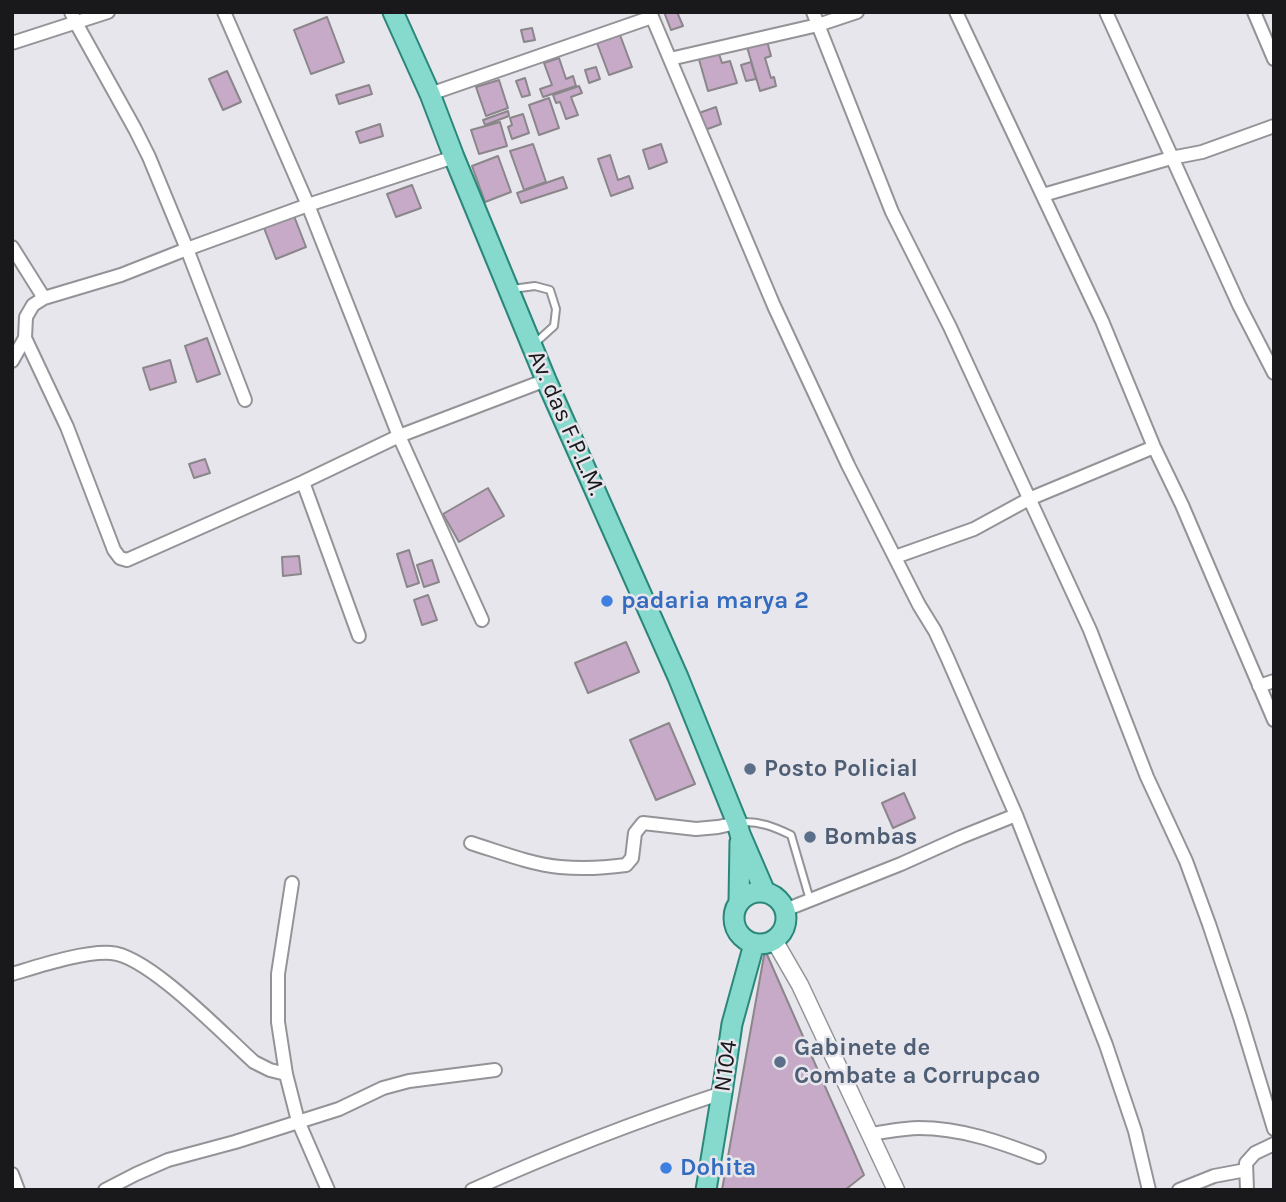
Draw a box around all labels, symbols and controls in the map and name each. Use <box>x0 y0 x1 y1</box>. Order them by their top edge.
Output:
street label: Av. das F.P.L.M. <box>521 346 611 500</box>
place label: padaria marya 2 <box>621 587 809 615</box>
marker: padaria marya 2 <box>599 593 615 609</box>
place label: Posto Policial <box>764 755 918 783</box>
marker: Posto Policial <box>742 761 758 777</box>
place label: Bombas <box>824 823 917 851</box>
marker: Bombas <box>802 829 818 845</box>
place label: Gabinete de Combate a Corrupcao <box>794 1034 1040 1090</box>
street label: N104 <box>708 1038 744 1094</box>
marker: Gabinete de Combate a Corrupcao <box>772 1054 788 1070</box>
place label: Dohita <box>680 1154 756 1182</box>
marker: Dohita <box>658 1160 674 1176</box>

